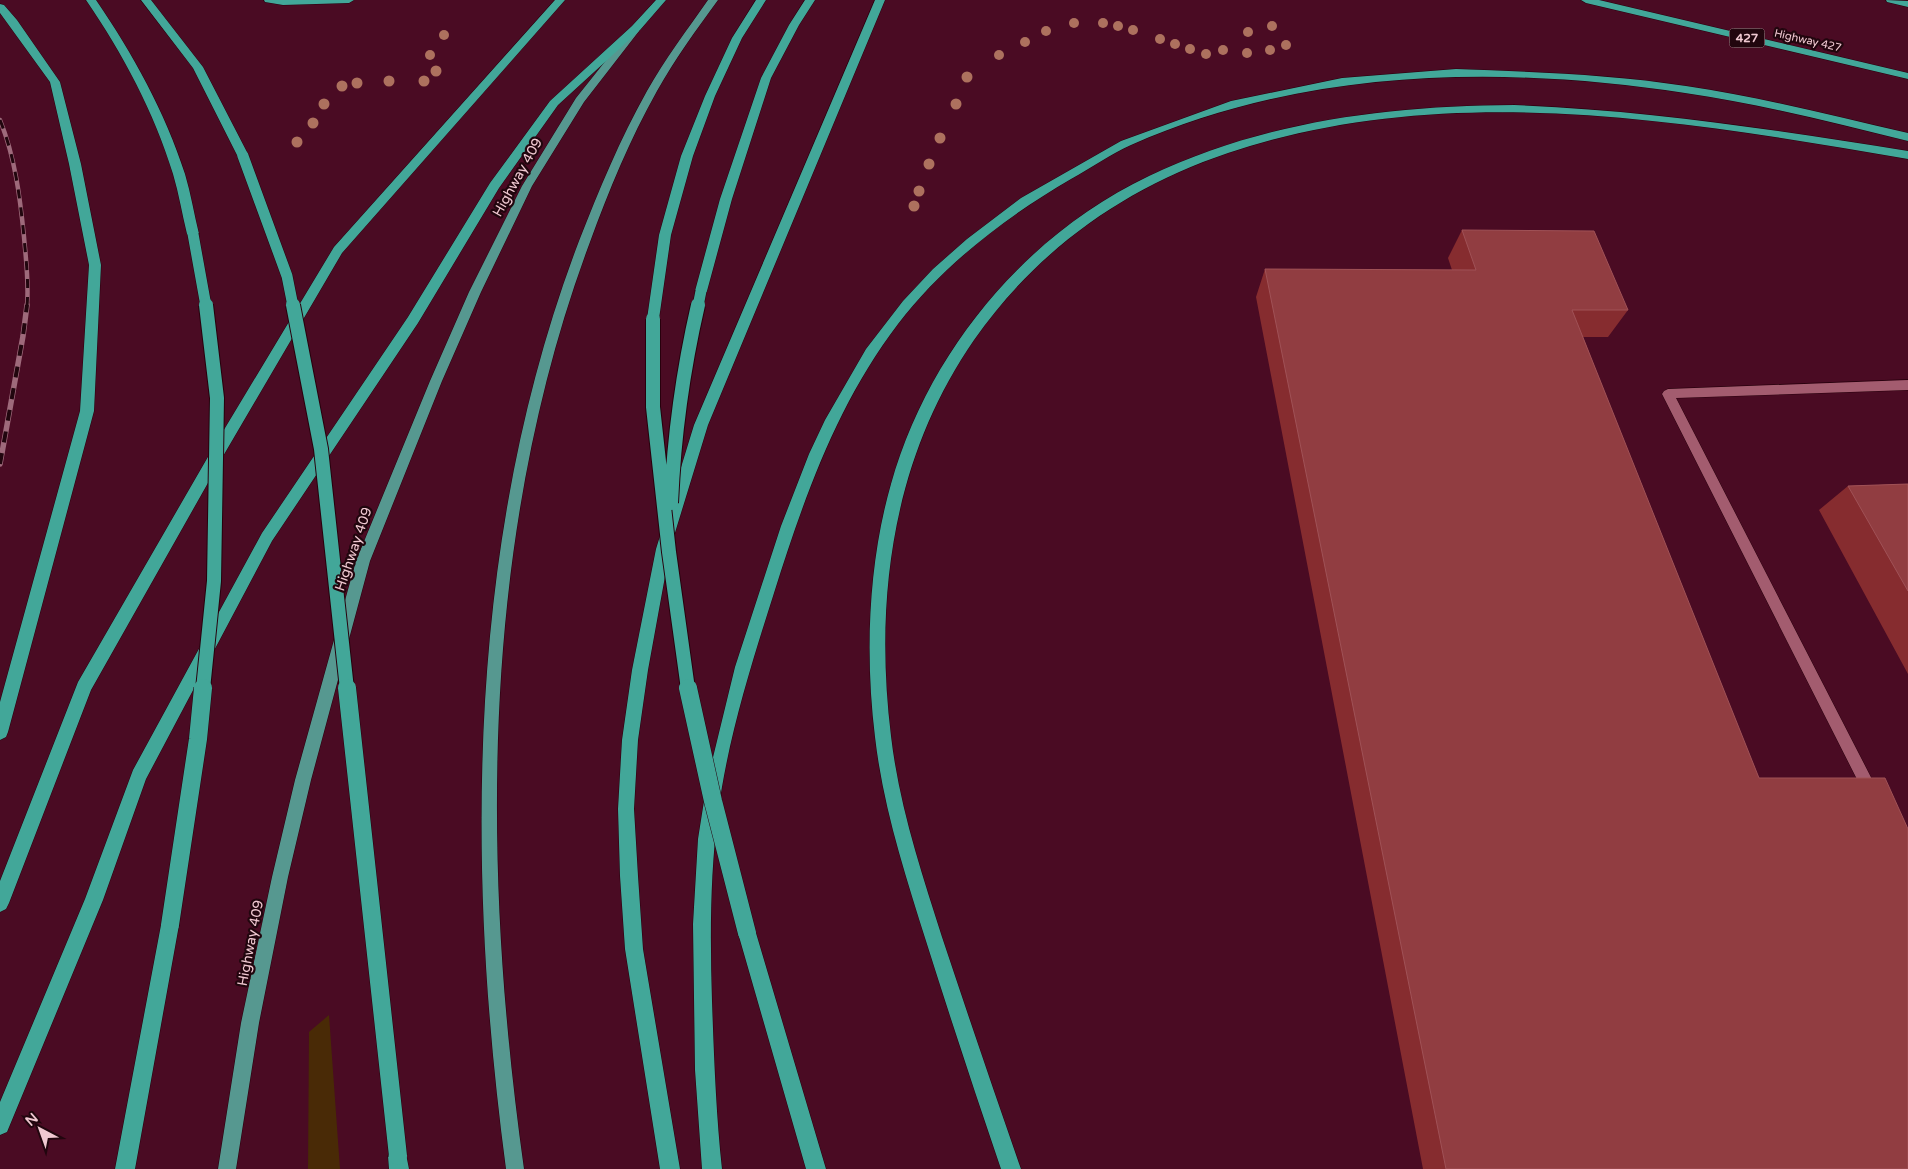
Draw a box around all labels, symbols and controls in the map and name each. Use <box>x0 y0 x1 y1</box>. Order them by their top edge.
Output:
street label: Highway 427 <box>1773 26 1843 55</box>
road number: 427 <box>1730 28 1764 48</box>
street label: Highway 409 <box>489 135 546 220</box>
street label: Highway 409 <box>331 505 376 593</box>
street label: Highway 409 <box>234 899 267 988</box>
north arrow <box>15 1104 65 1154</box>
text: N <box>22 1109 42 1130</box>

